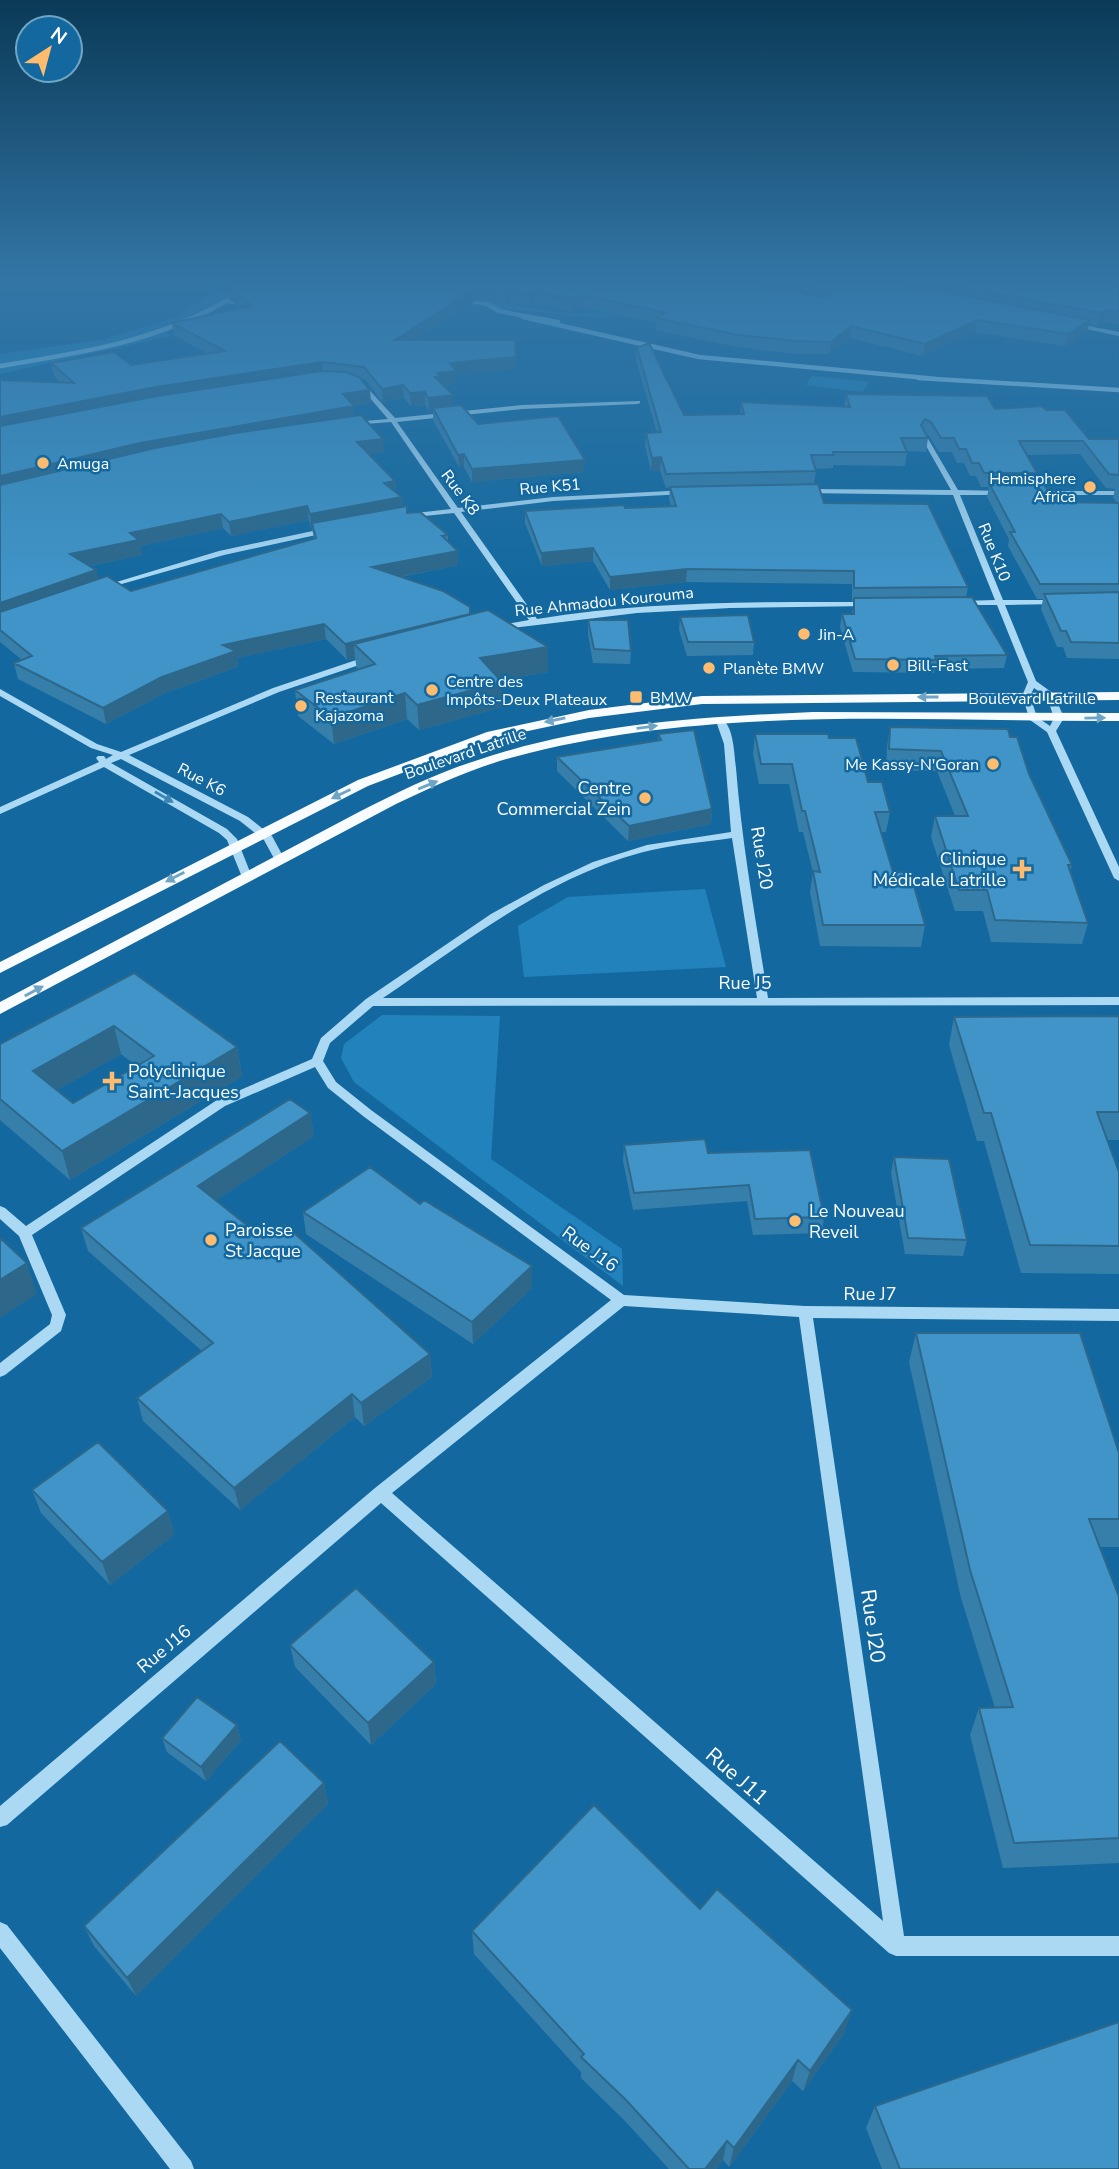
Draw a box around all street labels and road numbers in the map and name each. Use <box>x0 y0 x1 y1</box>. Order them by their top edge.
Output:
street label: Rue K8 <box>436 465 485 520</box>
street label: Rue K51 <box>518 473 582 501</box>
street label: Rue K10 <box>972 520 1016 585</box>
street label: Rue Ahmadou Kourouma <box>513 582 695 622</box>
street label: Boulevard Latrille <box>968 688 1096 710</box>
street label: Boulevard Latrille <box>401 723 529 785</box>
street label: Rue K6 <box>173 758 230 802</box>
street label: Rue J20 <box>745 825 779 891</box>
street label: Rue J5 <box>719 971 771 995</box>
street label: Rue J16 <box>557 1221 623 1277</box>
street label: Rue J7 <box>844 1282 896 1306</box>
street label: Rue J20 <box>854 1587 892 1665</box>
street label: Rue J16 <box>132 1619 196 1679</box>
street label: Rue J11 <box>700 1741 774 1811</box>

